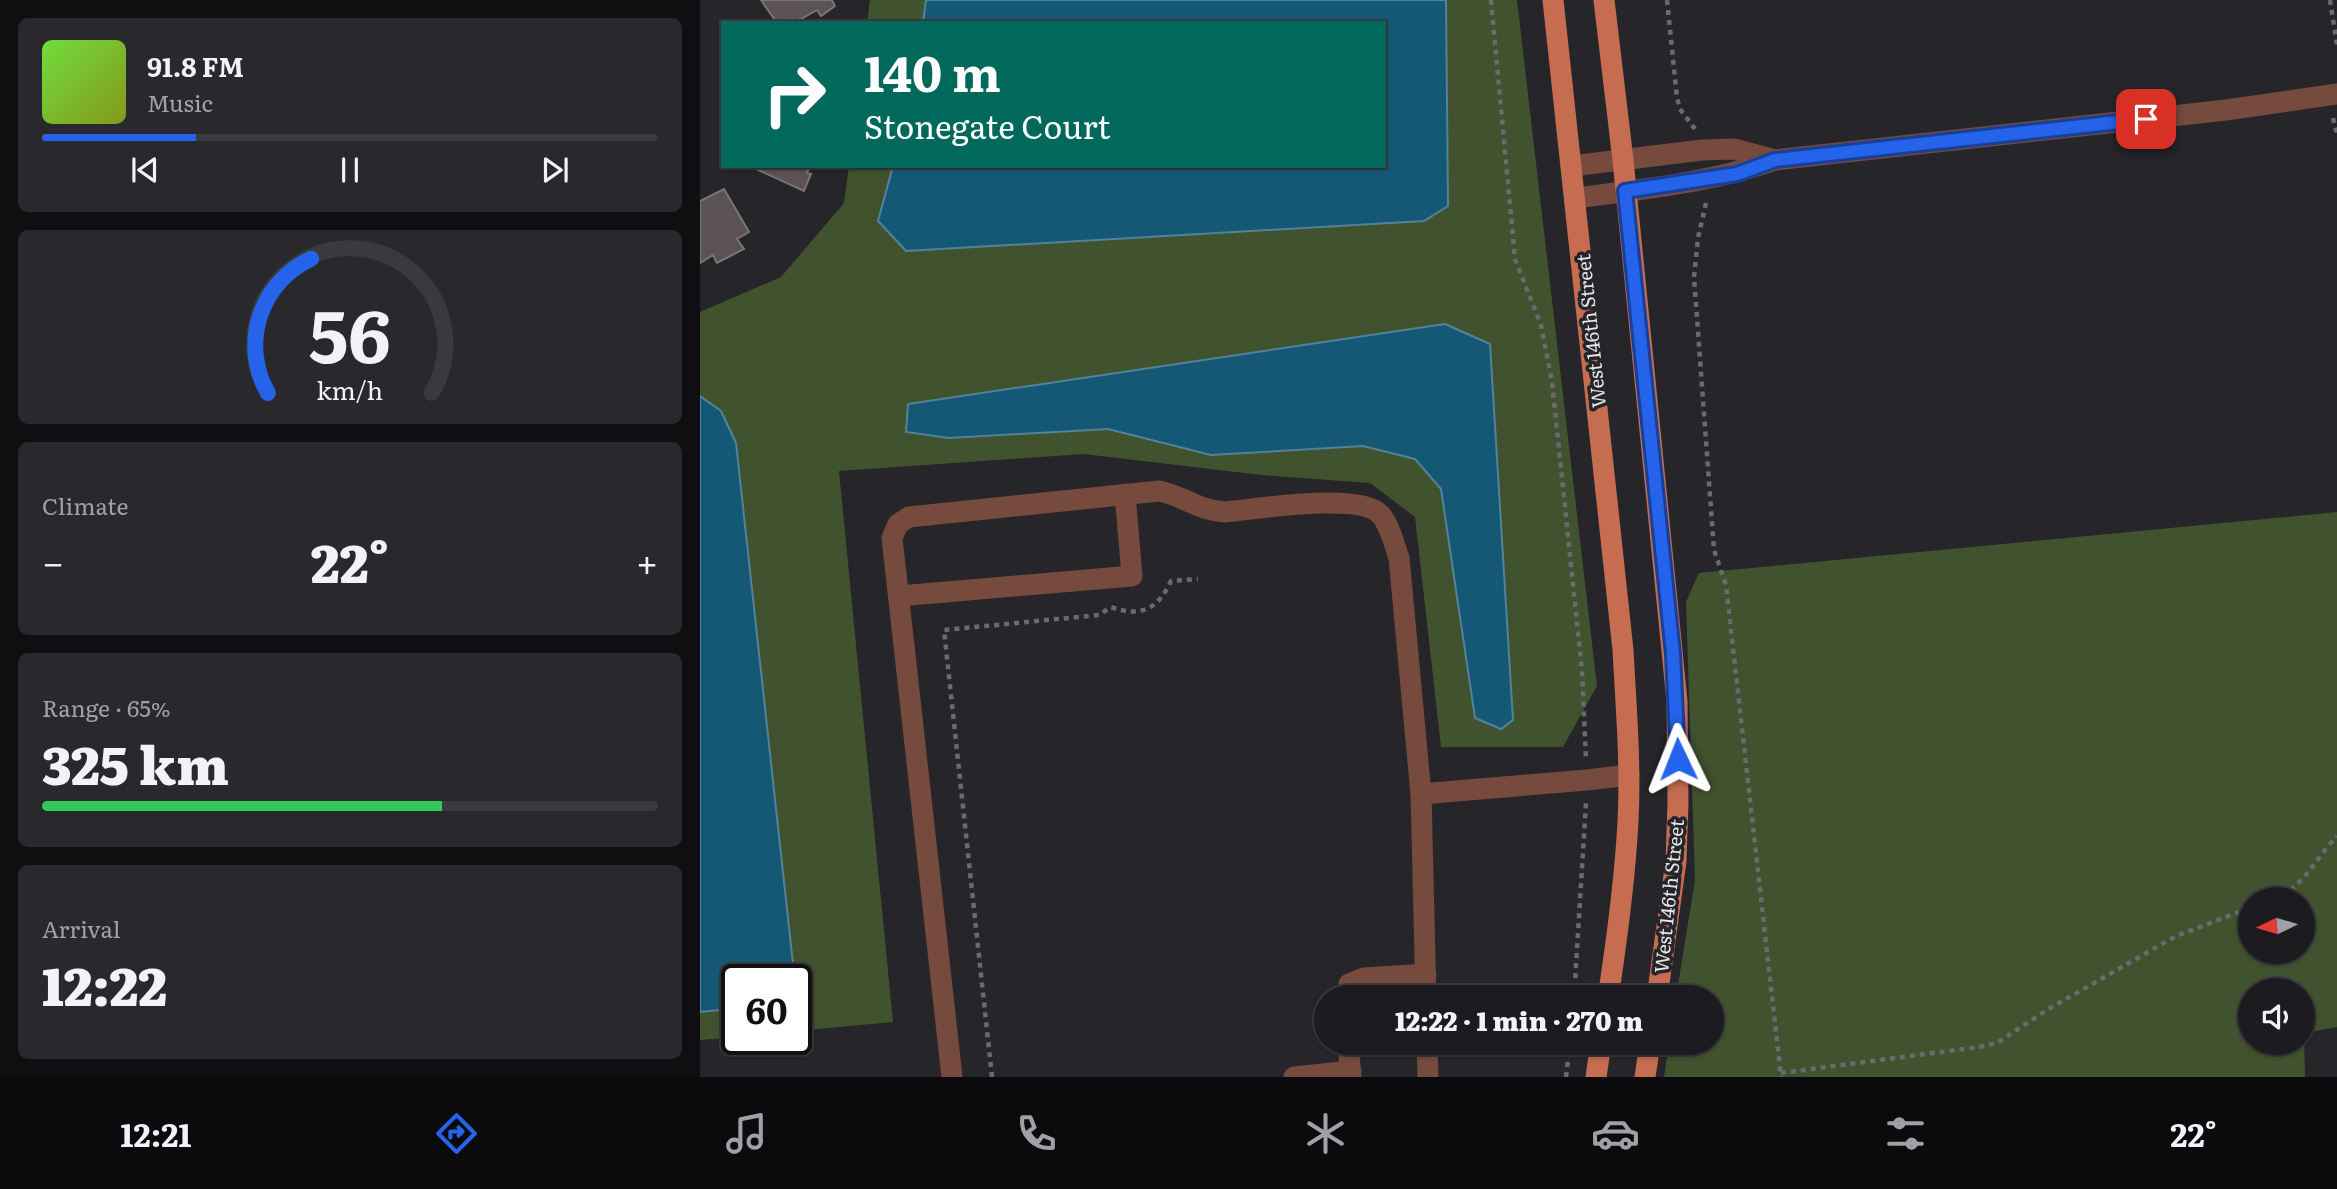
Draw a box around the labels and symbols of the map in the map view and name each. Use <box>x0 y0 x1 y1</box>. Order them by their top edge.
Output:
pin <box>2116 89 2176 149</box>
street label: West 146th Street <box>1568 252 1612 409</box>
position arrow <box>1641 722 1715 796</box>
street label: West 146th Street <box>1646 817 1690 974</box>
north arrow <box>2238 887 2315 964</box>
speed limit sign: 60 <box>721 964 812 1055</box>

